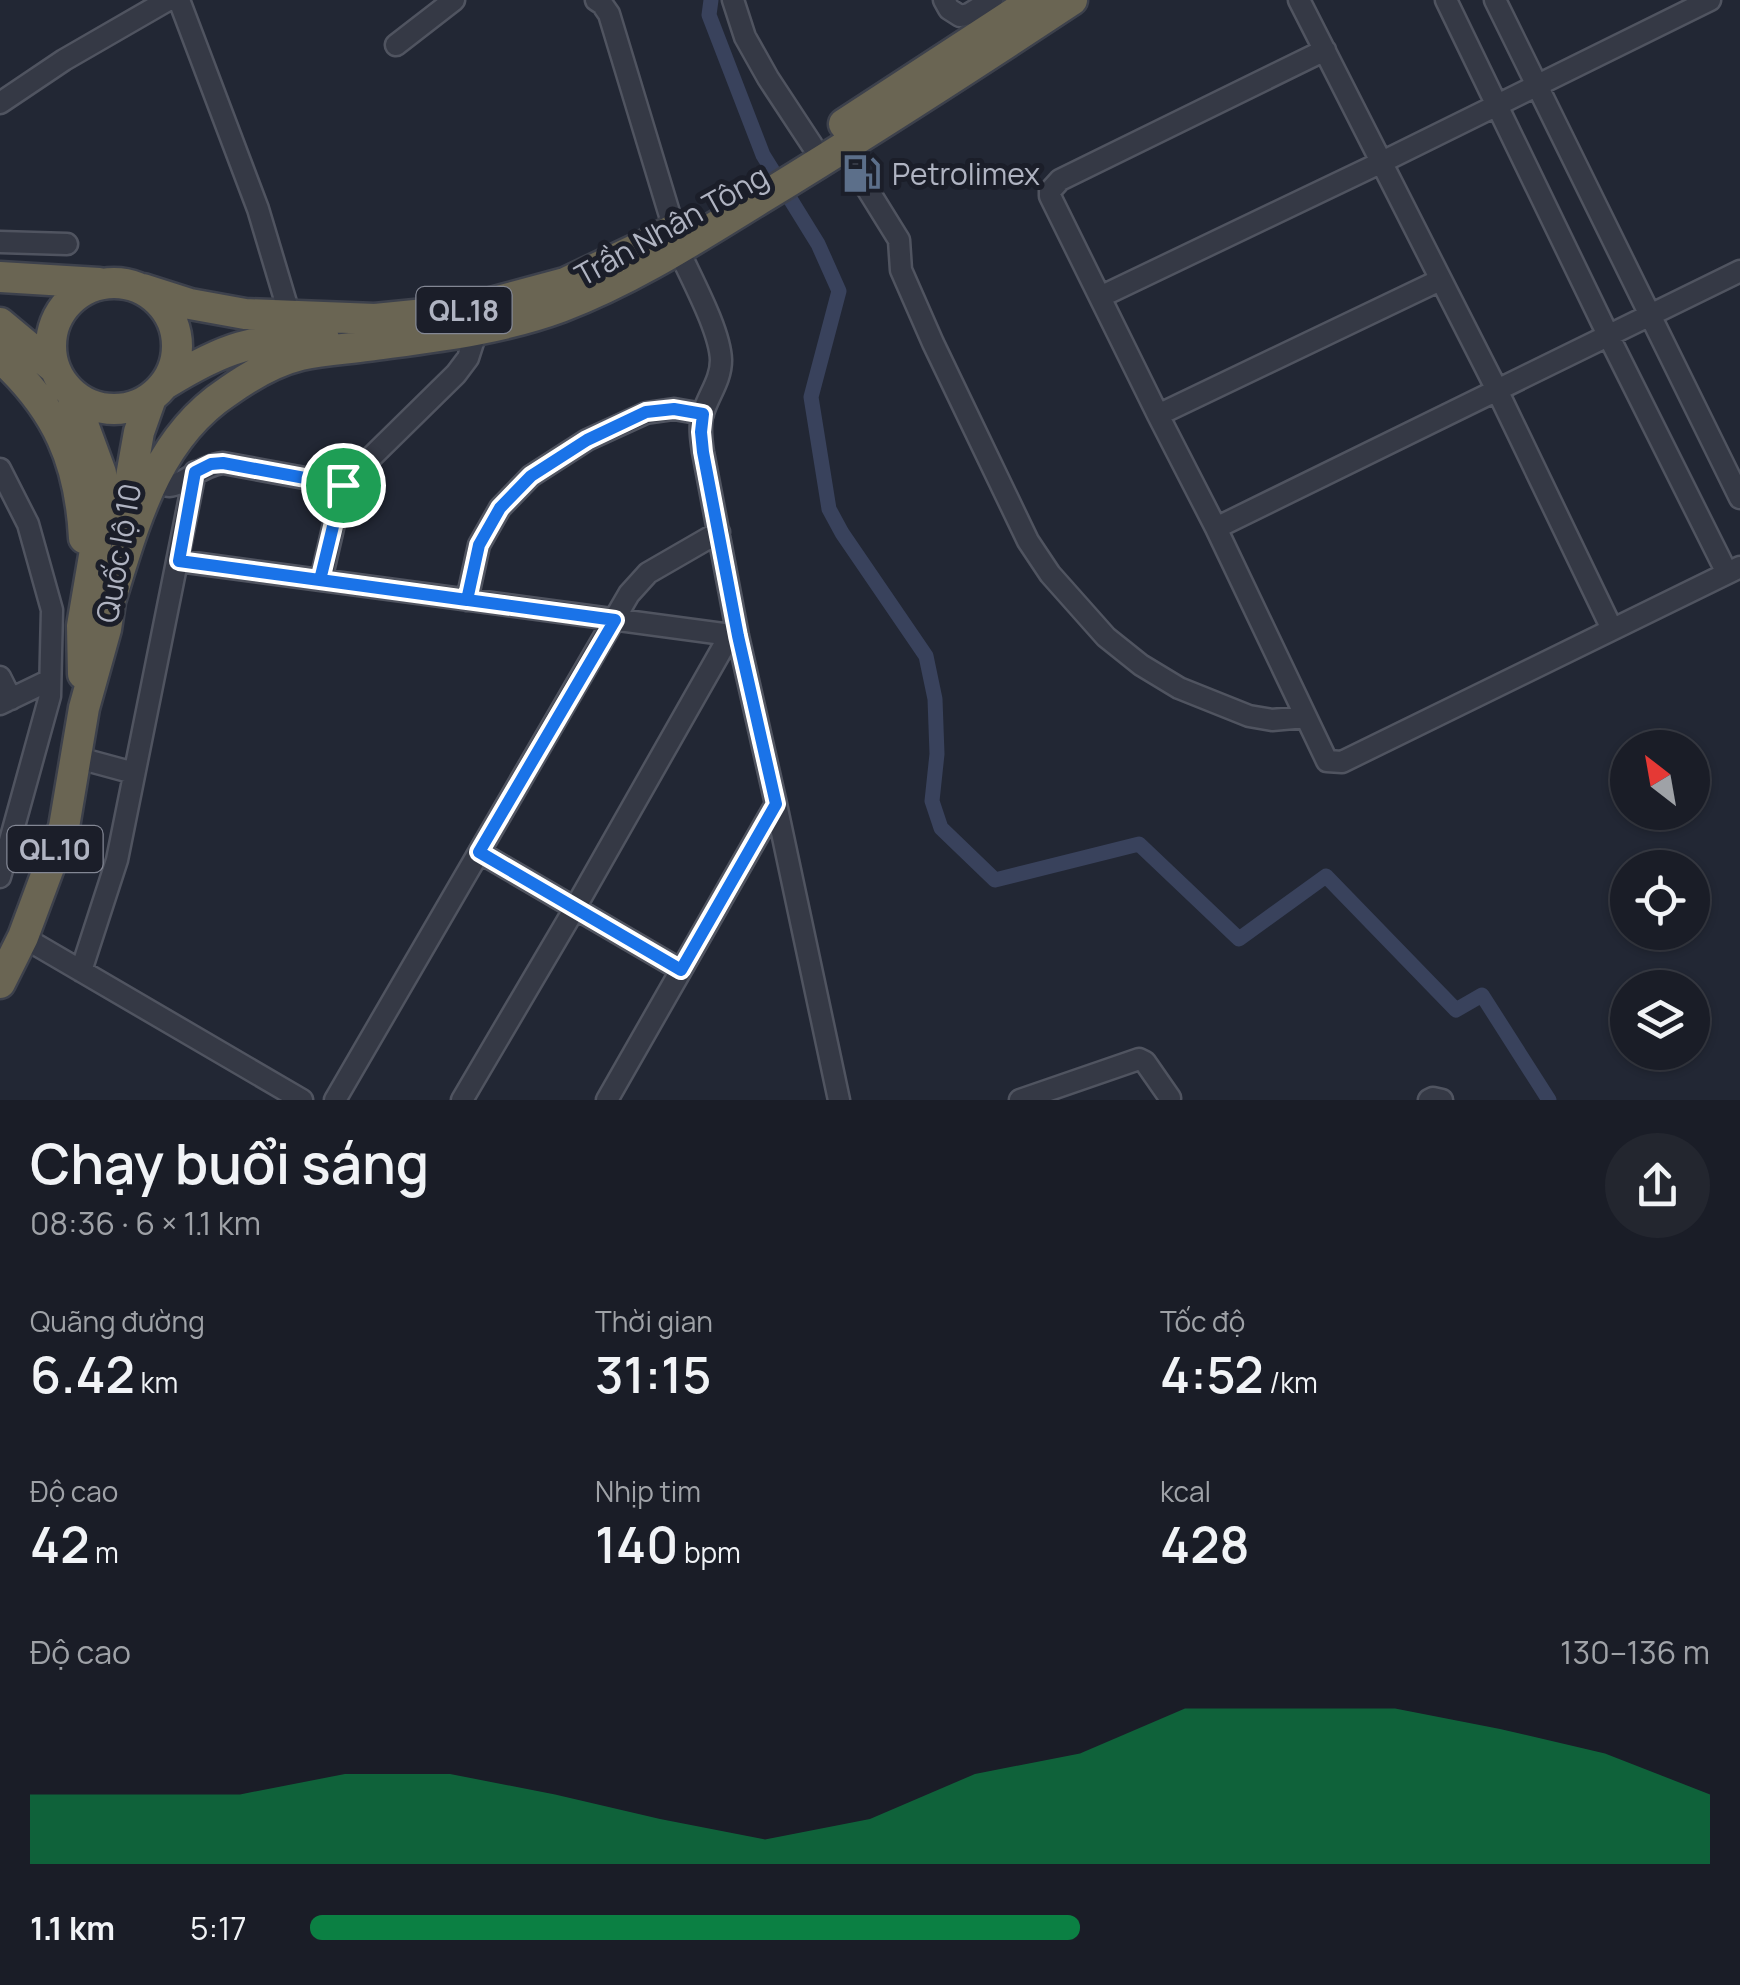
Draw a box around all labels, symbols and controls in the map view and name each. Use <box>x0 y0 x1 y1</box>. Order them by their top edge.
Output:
fuel station icon: Petrolimex <box>841 152 883 194</box>
place label: Petrolimex <box>892 153 1040 194</box>
street label: Trần Nhân Tông <box>567 155 775 295</box>
road number: QL.18 <box>416 287 512 333</box>
pin <box>301 443 386 528</box>
icon: arrive <box>316 458 371 513</box>
street label: Quốc lộ 10 <box>86 480 150 626</box>
north arrow <box>1610 730 1710 830</box>
map controls <box>1610 730 1710 1070</box>
road number: QL.10 <box>8 826 102 872</box>
button: locate <box>1610 850 1710 950</box>
button: layers <box>1610 970 1710 1070</box>
text: Chạy buổi sáng <box>30 1125 429 1201</box>
button: share <box>1605 1133 1710 1238</box>
text: 08:36 · 6 × 1.1 km <box>30 1201 261 1245</box>
text: Quãng đường <box>30 1302 205 1340</box>
text: Thời gian <box>595 1302 713 1340</box>
text: Tốc độ <box>1160 1302 1245 1340</box>
text: 6.42 <box>30 1340 135 1408</box>
text: 31:15 <box>595 1340 711 1408</box>
text: 4:52 <box>1160 1340 1264 1408</box>
text: km <box>135 1363 178 1401</box>
text: /km <box>1264 1363 1318 1401</box>
text: Độ cao <box>30 1472 118 1510</box>
text: Nhịp tim <box>595 1472 701 1510</box>
text: kcal <box>1160 1472 1211 1510</box>
text: 42 <box>30 1510 89 1578</box>
text: 140 <box>595 1510 678 1578</box>
text: 428 <box>1160 1510 1250 1578</box>
text: m <box>89 1533 119 1571</box>
text: bpm <box>678 1533 741 1571</box>
text: Độ cao <box>30 1630 131 1674</box>
text: 130–136 m <box>1560 1630 1710 1674</box>
text: 1.1 km <box>30 1906 115 1950</box>
text: 5:17 <box>190 1906 247 1950</box>

